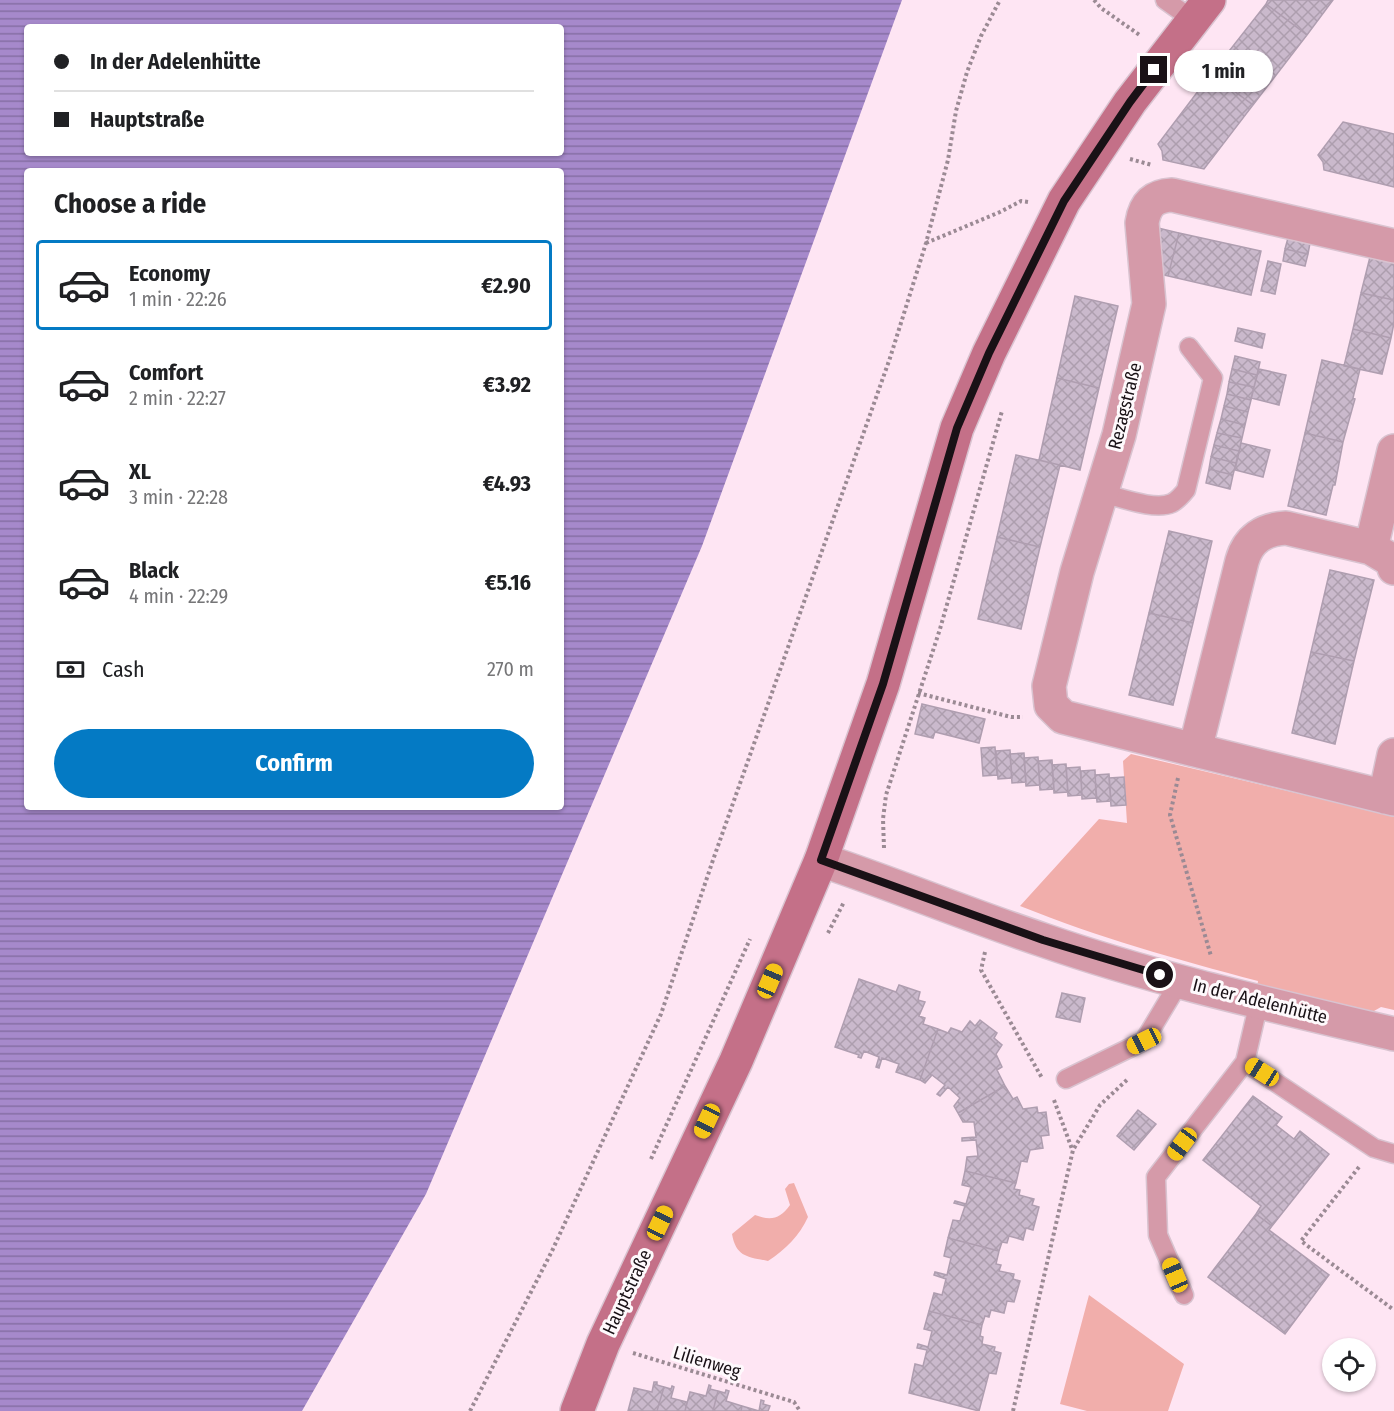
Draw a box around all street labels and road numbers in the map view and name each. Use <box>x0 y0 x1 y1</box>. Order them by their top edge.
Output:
street label: Rezagstraße <box>1104 360 1146 452</box>
street label: In der Adelenhütte <box>1190 974 1330 1028</box>
street label: Hauptstraße <box>598 1246 656 1338</box>
street label: Lilienweg <box>671 1341 744 1383</box>

